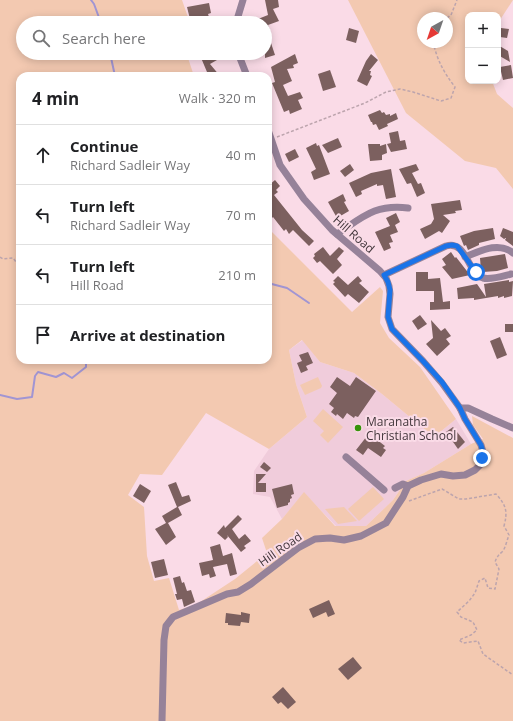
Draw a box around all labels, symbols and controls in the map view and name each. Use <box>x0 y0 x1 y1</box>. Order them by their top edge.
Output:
north arrow <box>417 12 453 48</box>
map controls <box>465 12 501 84</box>
button: + <box>465 12 501 48</box>
search box <box>16 16 272 60</box>
icon: search <box>30 27 52 49</box>
text: Search here <box>62 28 146 48</box>
button: − <box>465 48 501 84</box>
text: 4 min <box>32 87 79 110</box>
text: Walk · 320 m <box>179 89 256 107</box>
text: Continue <box>70 136 138 156</box>
icon: ahead <box>32 144 54 166</box>
text: 40 m <box>226 146 256 164</box>
text: Richard Sadleir Way <box>70 156 190 174</box>
text: Turn left <box>70 196 135 216</box>
icon: left <box>32 204 54 226</box>
text: 70 m <box>226 206 256 224</box>
street label: Hill Road <box>330 211 378 257</box>
text: Richard Sadleir Way <box>70 216 190 234</box>
text: Turn left <box>70 256 135 276</box>
route start <box>467 263 485 281</box>
icon: left <box>32 264 54 286</box>
text: 210 m <box>218 266 256 284</box>
text: Hill Road <box>70 276 124 294</box>
icon: arrive <box>32 324 54 346</box>
text: Arrive at destination <box>70 325 225 345</box>
place label: Maranatha Christian School <box>366 413 456 444</box>
marker: Maranatha Christian School <box>353 423 363 433</box>
route end <box>473 449 491 467</box>
street label: Hill Road <box>255 528 305 570</box>

